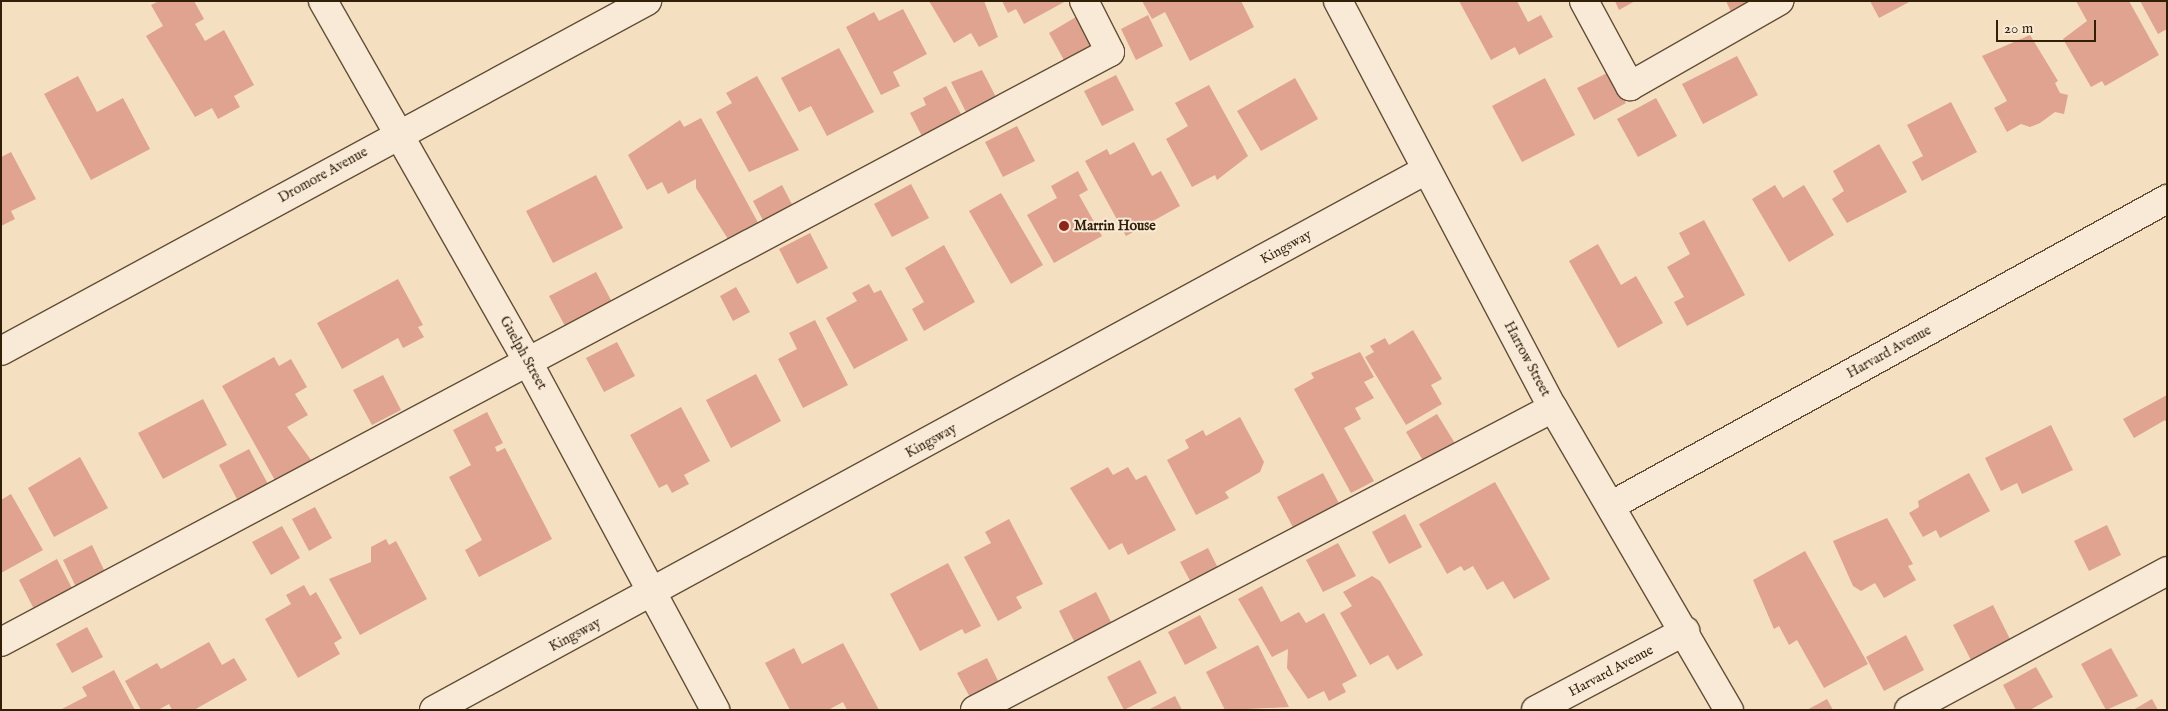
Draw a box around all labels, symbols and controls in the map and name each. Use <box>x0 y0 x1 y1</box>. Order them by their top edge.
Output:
scale bar <box>1998 10 2098 42</box>
text: 20 m <box>2004 19 2033 38</box>
street label: Dromore Avenue <box>275 144 371 206</box>
place label: Marrin House <box>1074 218 1156 234</box>
marker: Marrin House <box>1058 220 1070 232</box>
street label: Kingsway <box>1258 226 1314 268</box>
street label: Guelph Street <box>496 313 550 393</box>
street label: Harrow Street <box>1500 319 1554 399</box>
street label: Harvard Avenue <box>1844 322 1934 382</box>
street label: Kingsway <box>903 420 959 462</box>
street label: Kingsway <box>546 614 604 656</box>
street label: Harvard Avenue <box>1566 642 1656 700</box>

